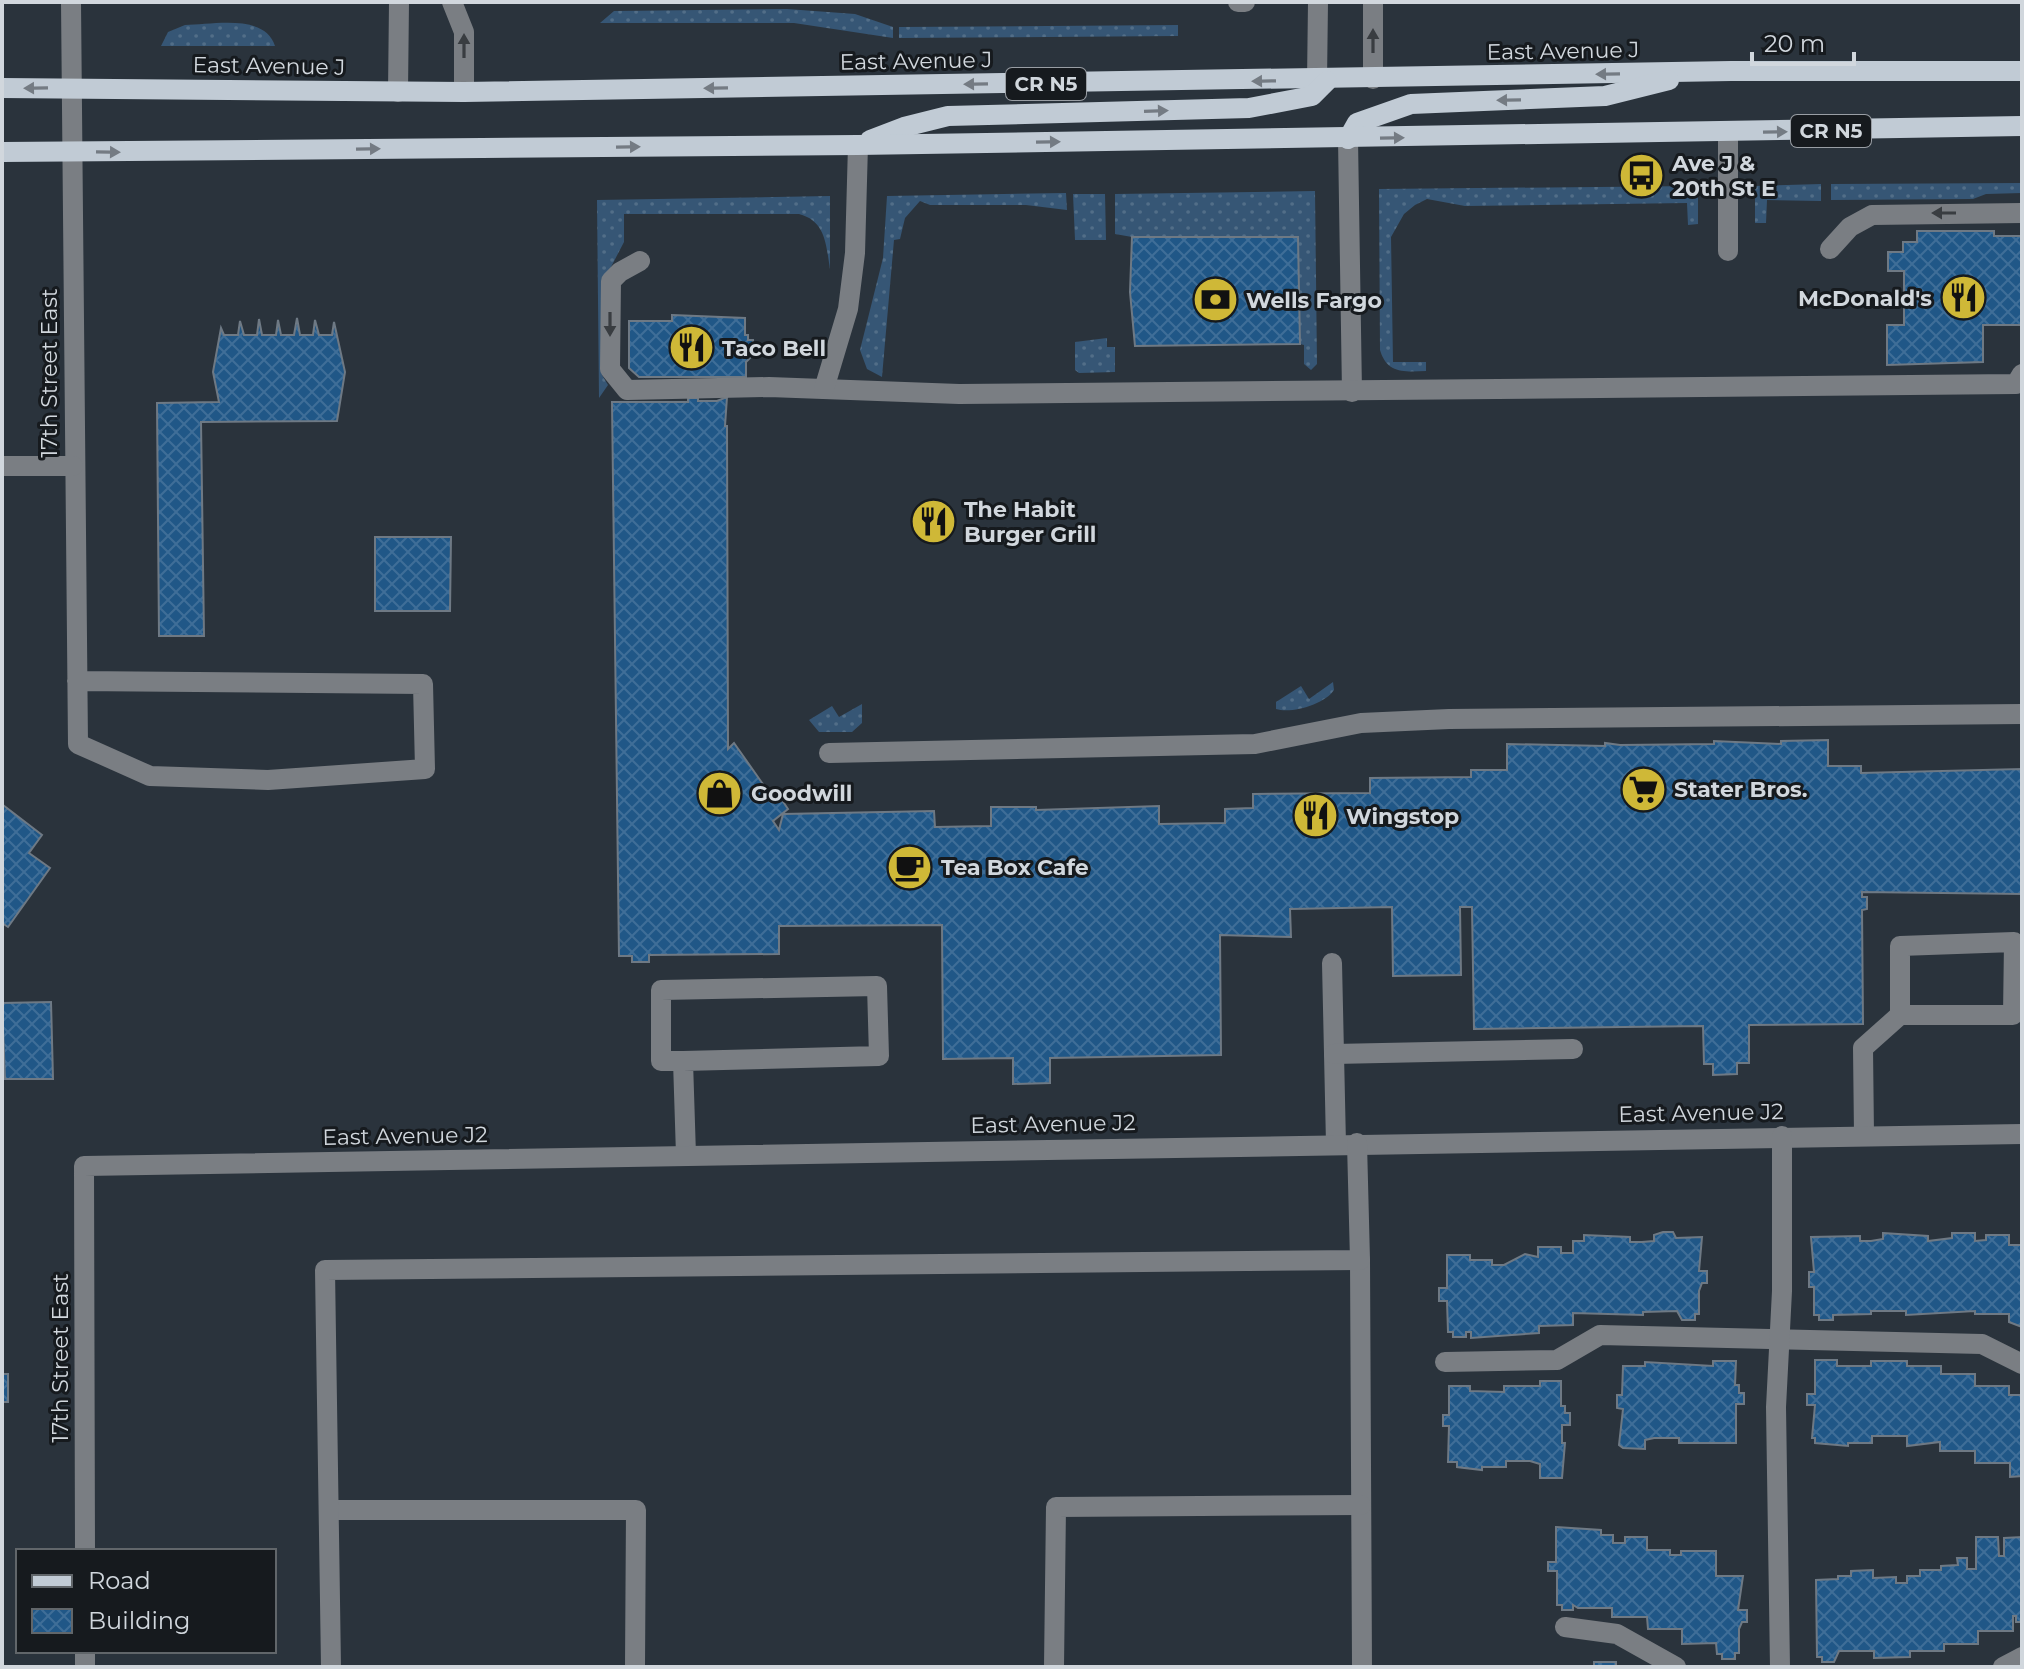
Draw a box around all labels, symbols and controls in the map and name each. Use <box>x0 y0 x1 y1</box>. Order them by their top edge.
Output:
scale bar <box>1752 16 1854 66</box>
one-way arrow <box>1367 28 1379 53</box>
text: 20 m <box>1764 29 1825 58</box>
one-way arrow <box>458 33 470 58</box>
street label: East Avenue J <box>1486 36 1640 66</box>
street label: East Avenue J <box>839 46 993 76</box>
street label: East Avenue J <box>192 51 346 81</box>
road number: CR N5 <box>1006 68 1086 100</box>
one-way arrow <box>1595 68 1620 80</box>
one-way arrow <box>1251 75 1276 87</box>
one-way arrow <box>963 78 988 91</box>
one-way arrow <box>23 82 48 94</box>
one-way arrow <box>703 82 728 94</box>
one-way arrow <box>1496 94 1521 107</box>
one-way arrow <box>1144 105 1169 118</box>
road number: CR N5 <box>1791 115 1871 147</box>
one-way arrow <box>1763 126 1788 138</box>
one-way arrow <box>1380 132 1405 144</box>
one-way arrow <box>1036 136 1061 149</box>
one-way arrow <box>616 141 641 153</box>
one-way arrow <box>356 143 381 155</box>
one-way arrow <box>96 146 121 158</box>
place label: Ave J & 20th St E <box>1671 150 1776 202</box>
bus stop icon: Ave J & 20th St E <box>1617 152 1665 200</box>
one-way arrow <box>1931 207 1956 219</box>
restaurant icon: McDonald's <box>1939 274 1987 322</box>
bank icon: Wells Fargo <box>1191 276 1239 324</box>
place label: McDonald's <box>1798 285 1932 312</box>
place label: Wells Fargo <box>1246 287 1382 314</box>
street label: 17th Street East <box>36 288 63 458</box>
one-way arrow <box>604 312 616 337</box>
restaurant icon: Taco Bell <box>667 324 715 372</box>
place label: Taco Bell <box>722 335 826 362</box>
place label: The Habit Burger Grill <box>964 496 1096 548</box>
restaurant icon: The Habit Burger Grill <box>909 498 957 546</box>
supermarket icon: Stater Bros. <box>1619 765 1667 813</box>
shop icon: Goodwill <box>696 769 744 817</box>
place label: Stater Bros. <box>1674 776 1808 803</box>
place label: Goodwill <box>751 780 853 807</box>
restaurant icon: Wingstop <box>1291 792 1339 840</box>
place label: Wingstop <box>1346 803 1459 830</box>
cafe icon: Tea Box Cafe <box>886 843 934 891</box>
place label: Tea Box Cafe <box>941 854 1089 881</box>
street label: East Avenue J2 <box>1618 1098 1784 1128</box>
street label: East Avenue J2 <box>970 1109 1136 1139</box>
street label: East Avenue J2 <box>322 1121 488 1151</box>
street label: 17th Street East <box>47 1273 74 1443</box>
legend <box>16 1549 276 1653</box>
text: Road <box>88 1566 151 1595</box>
text: Building <box>88 1606 191 1635</box>

